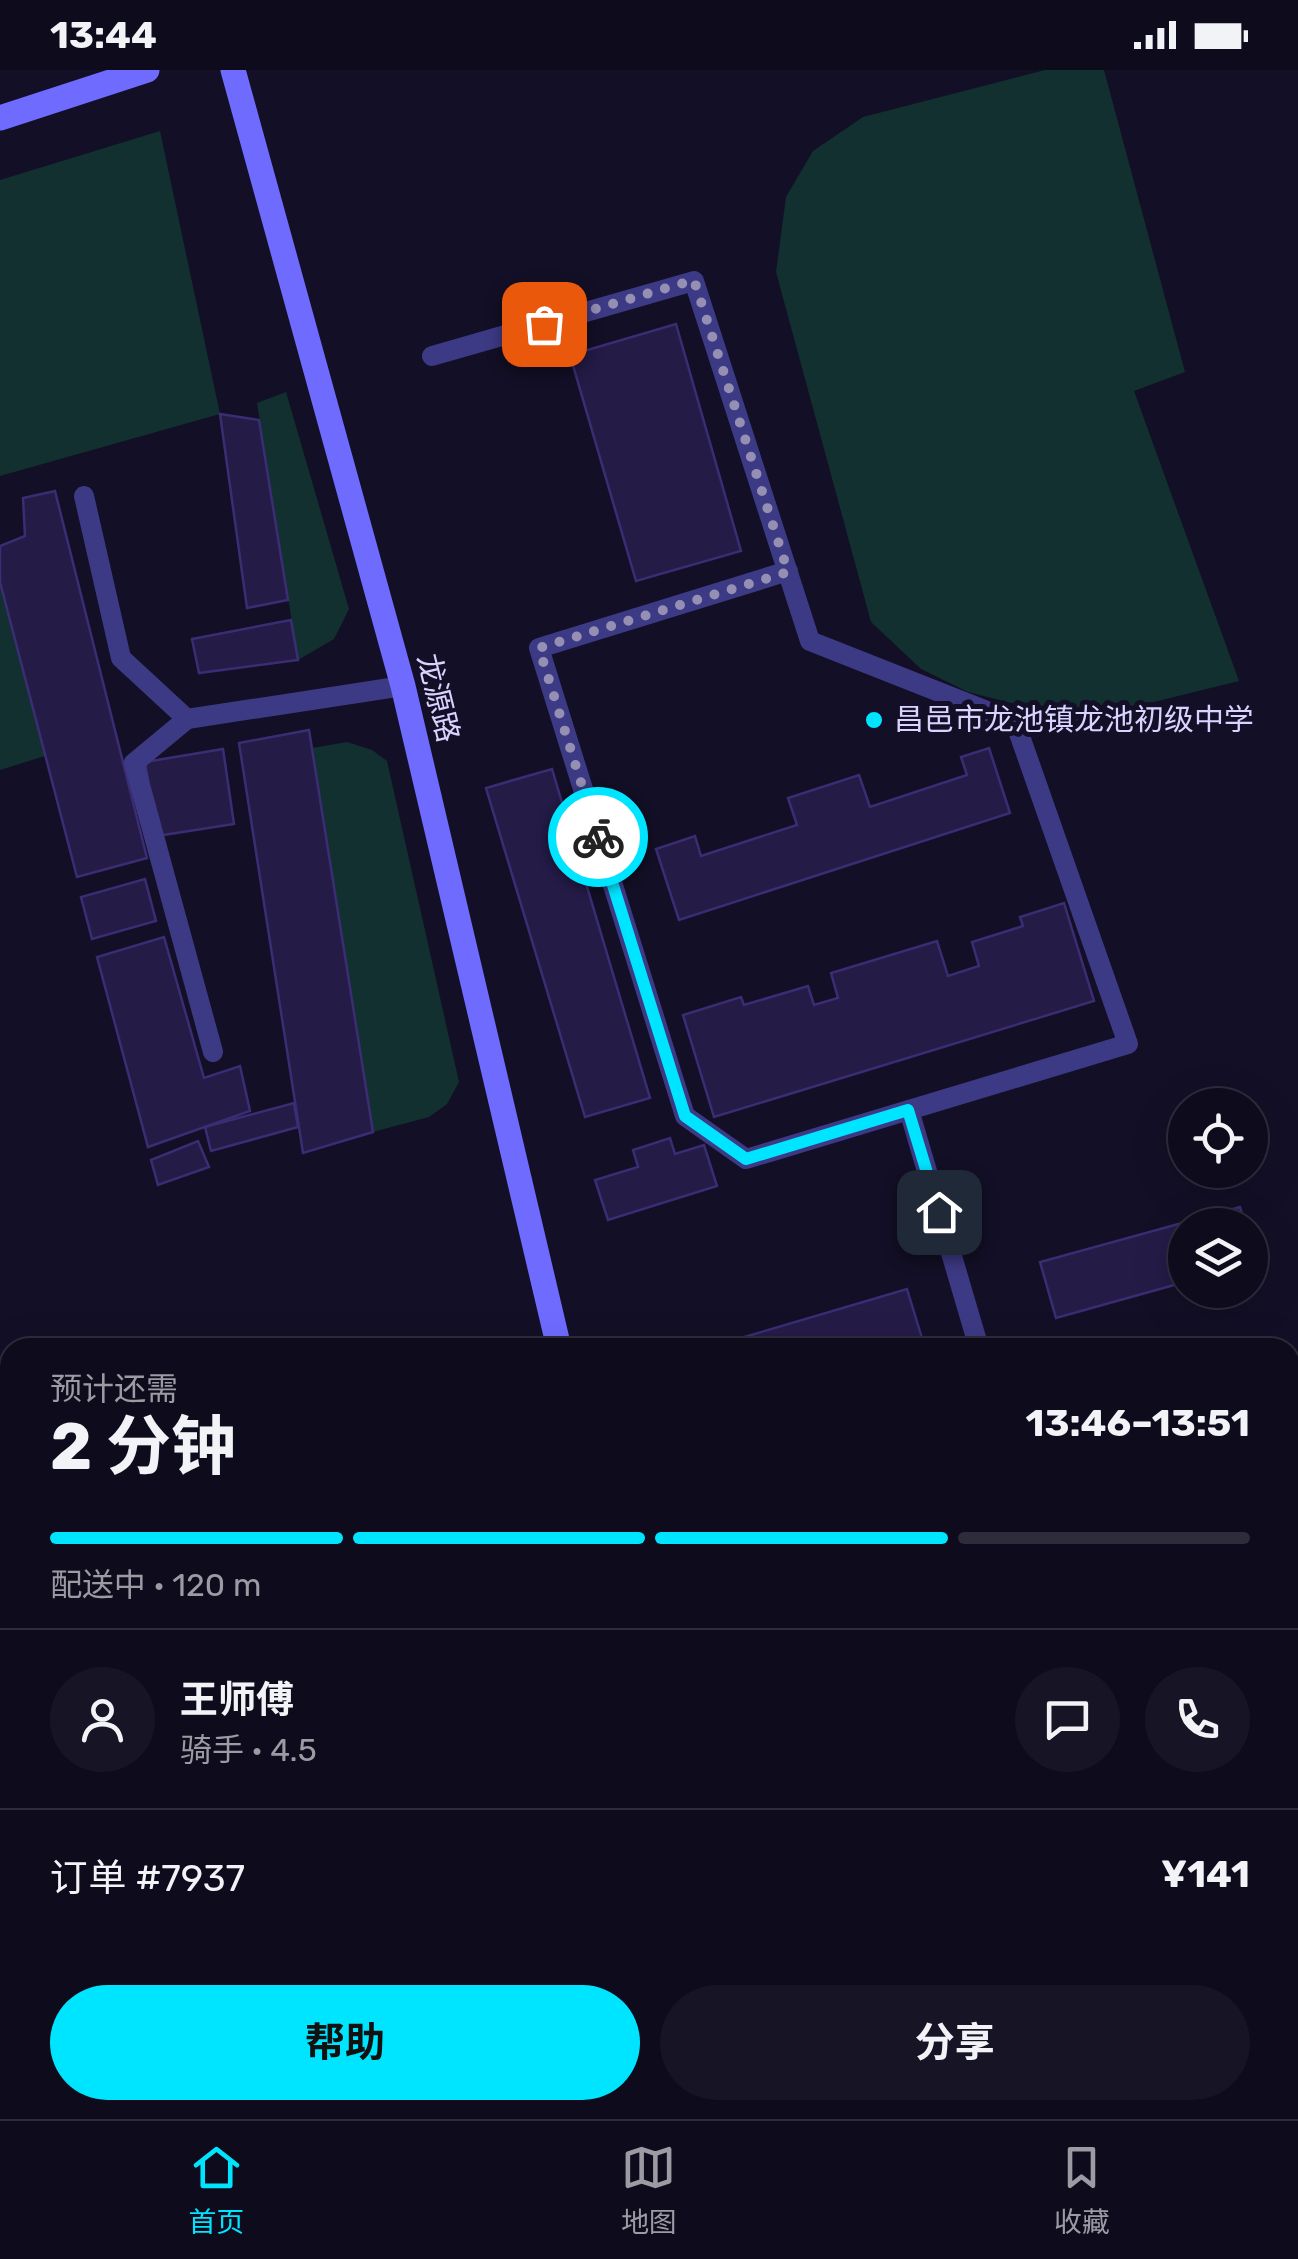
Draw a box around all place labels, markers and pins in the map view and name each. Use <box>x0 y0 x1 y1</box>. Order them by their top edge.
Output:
pin <box>502 282 587 367</box>
place label: 昌邑市龙池镇龙池初级中学 <box>894 702 1254 738</box>
marker: 昌邑市龙池镇龙池初级中学 <box>863 709 885 731</box>
pin <box>897 1170 982 1255</box>

